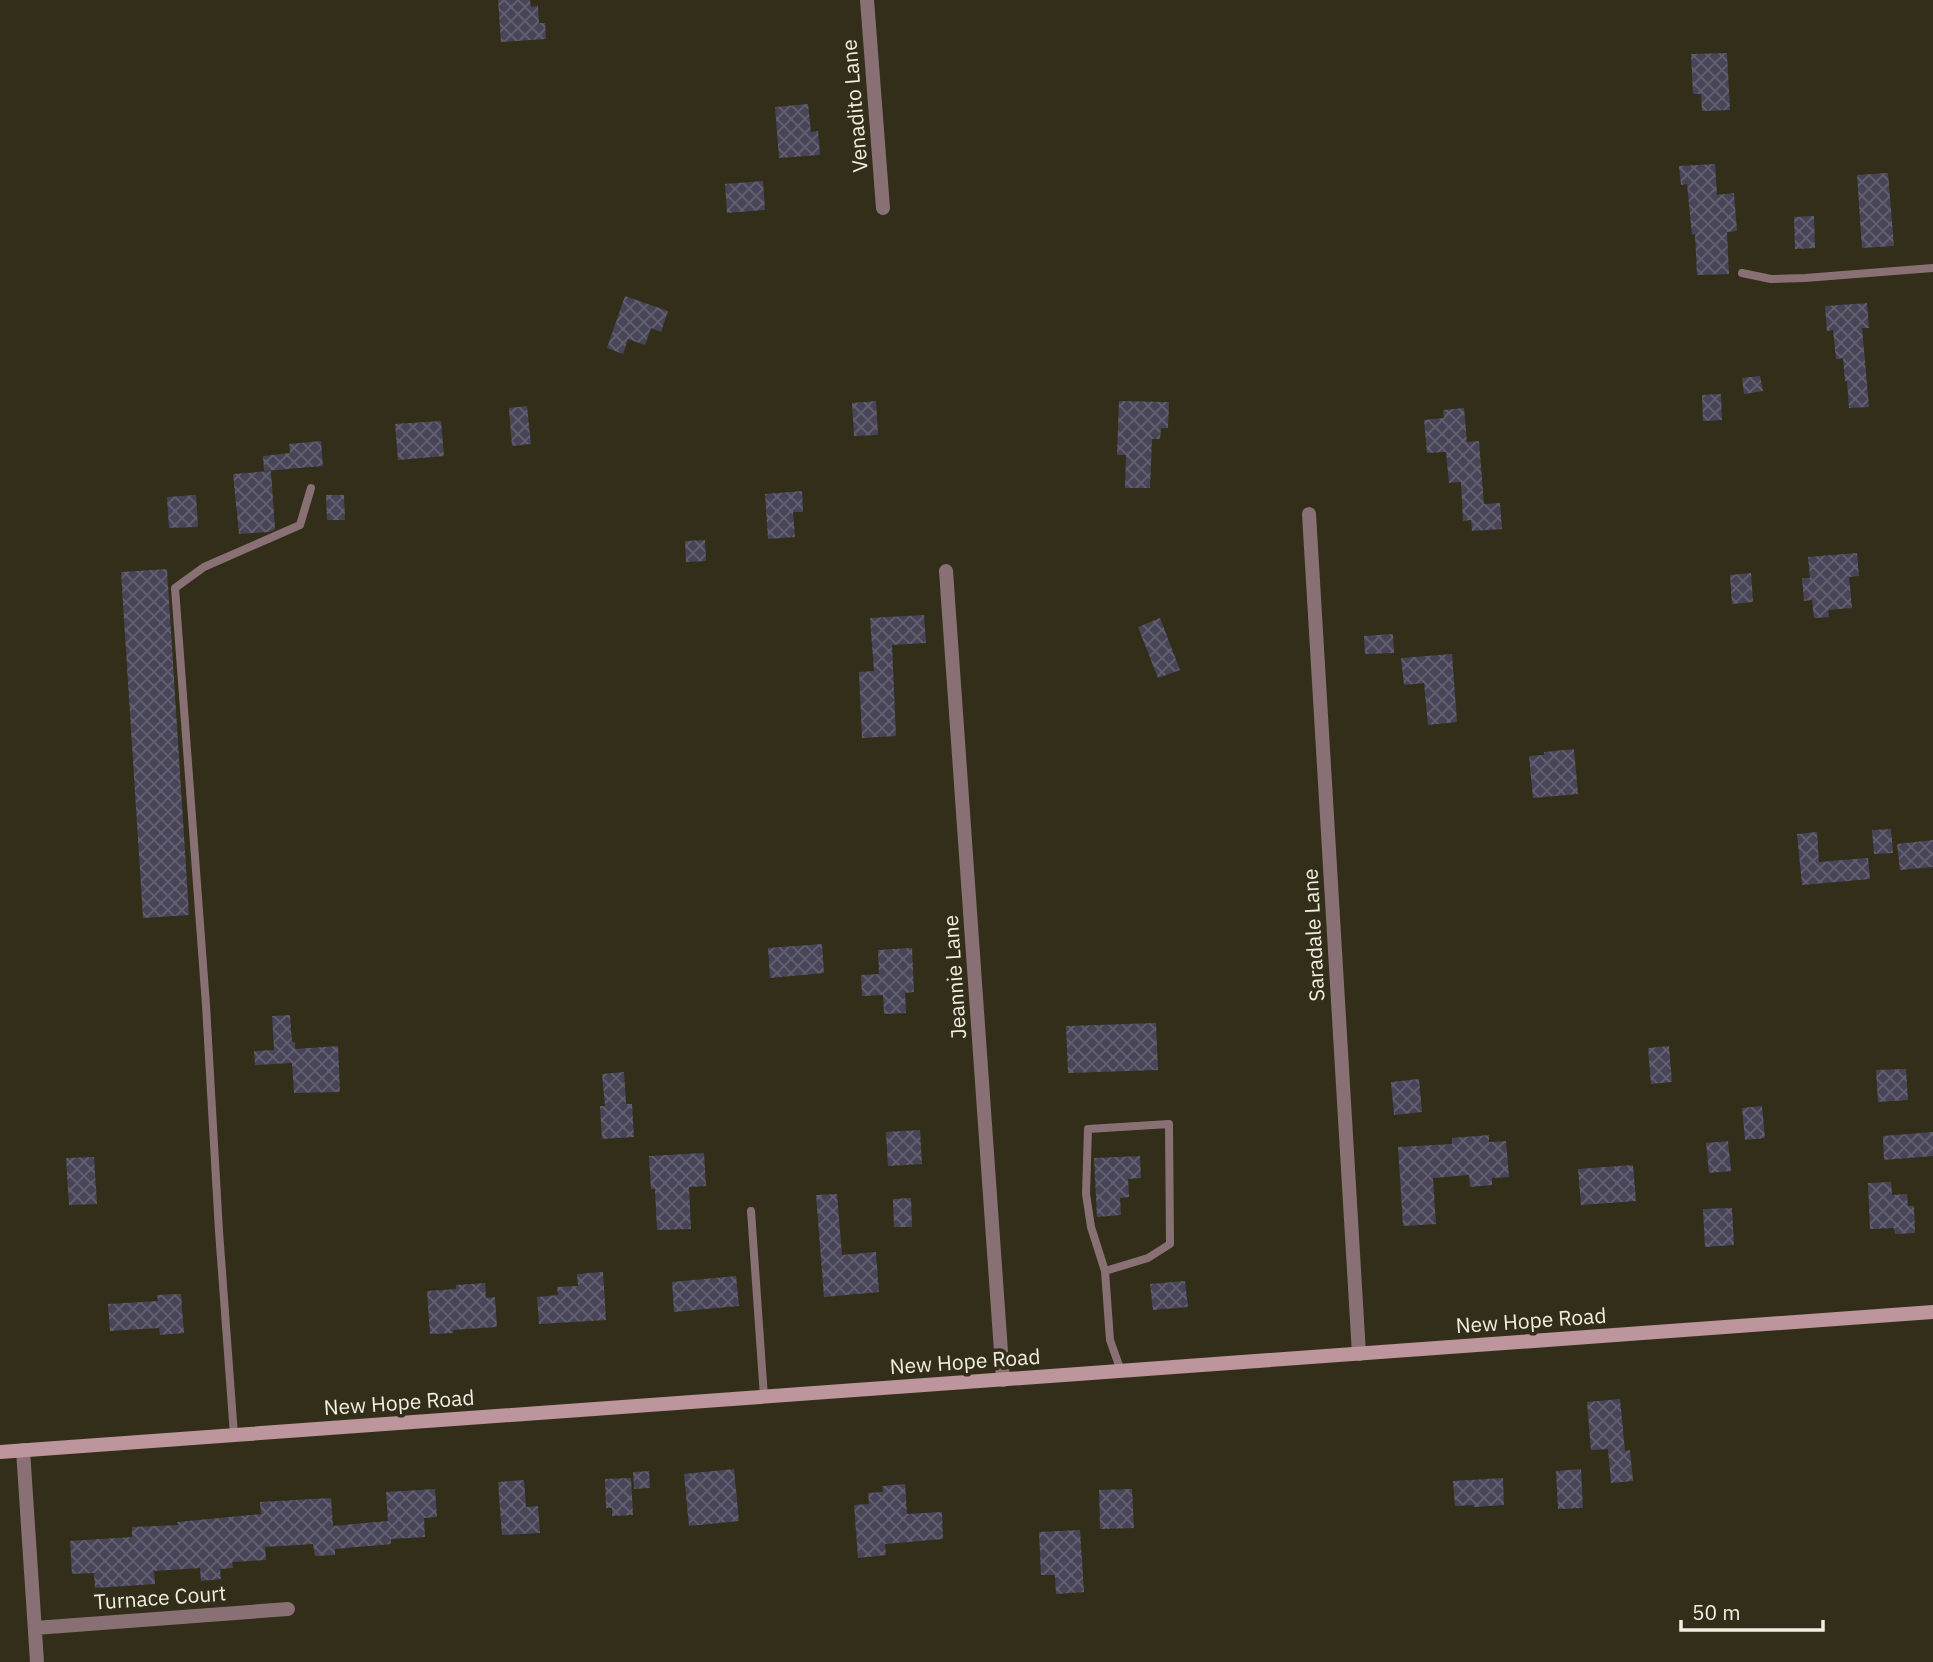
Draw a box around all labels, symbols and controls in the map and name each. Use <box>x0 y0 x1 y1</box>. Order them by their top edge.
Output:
street label: Venadito Lane <box>834 38 874 174</box>
street label: Saradale Lane <box>1296 868 1330 1002</box>
street label: Jeannie Lane <box>936 914 972 1040</box>
street label: New Hope Road <box>1455 1301 1607 1339</box>
street label: New Hope Road <box>889 1342 1041 1380</box>
street label: New Hope Road <box>323 1383 475 1421</box>
street label: Turnace Court <box>93 1578 227 1616</box>
scale bar <box>1681 1588 1823 1632</box>
text: 50 m <box>1692 1598 1741 1626</box>

